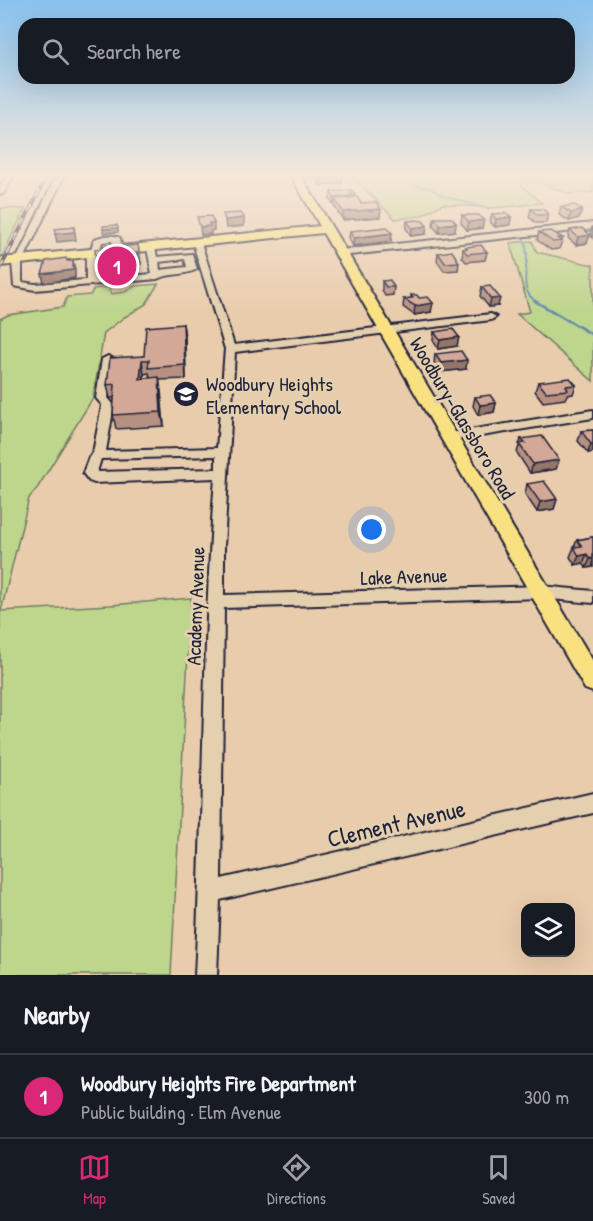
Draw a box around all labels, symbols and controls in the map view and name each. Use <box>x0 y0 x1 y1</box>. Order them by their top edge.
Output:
search box <box>18 18 575 84</box>
icon: search <box>39 35 72 68</box>
text: Search here <box>87 36 181 66</box>
pin: 1 <box>98 244 136 288</box>
street label: Woodbury-Glassboro Road <box>404 332 522 504</box>
place label: Woodbury Heights Elementary School <box>206 370 342 420</box>
school or university icon: Woodbury Heights Elementary School <box>171 379 201 409</box>
your location <box>357 515 386 544</box>
street label: Academy Avenue <box>179 546 211 666</box>
street label: Lake Avenue <box>360 561 448 591</box>
street label: Clement Avenue <box>324 792 468 854</box>
map controls <box>521 903 575 957</box>
button: layers <box>521 903 575 957</box>
text: Nearby <box>24 997 90 1032</box>
text: Woodbury Heights Fire Department <box>81 1068 356 1098</box>
text: 1 <box>40 1083 47 1110</box>
text: 300 m <box>524 1083 569 1110</box>
text: Public building · Elm Avenue <box>81 1098 282 1125</box>
tab: Map <box>78 1151 111 1209</box>
tab: Directions <box>267 1151 326 1209</box>
tab: Saved <box>482 1151 515 1209</box>

